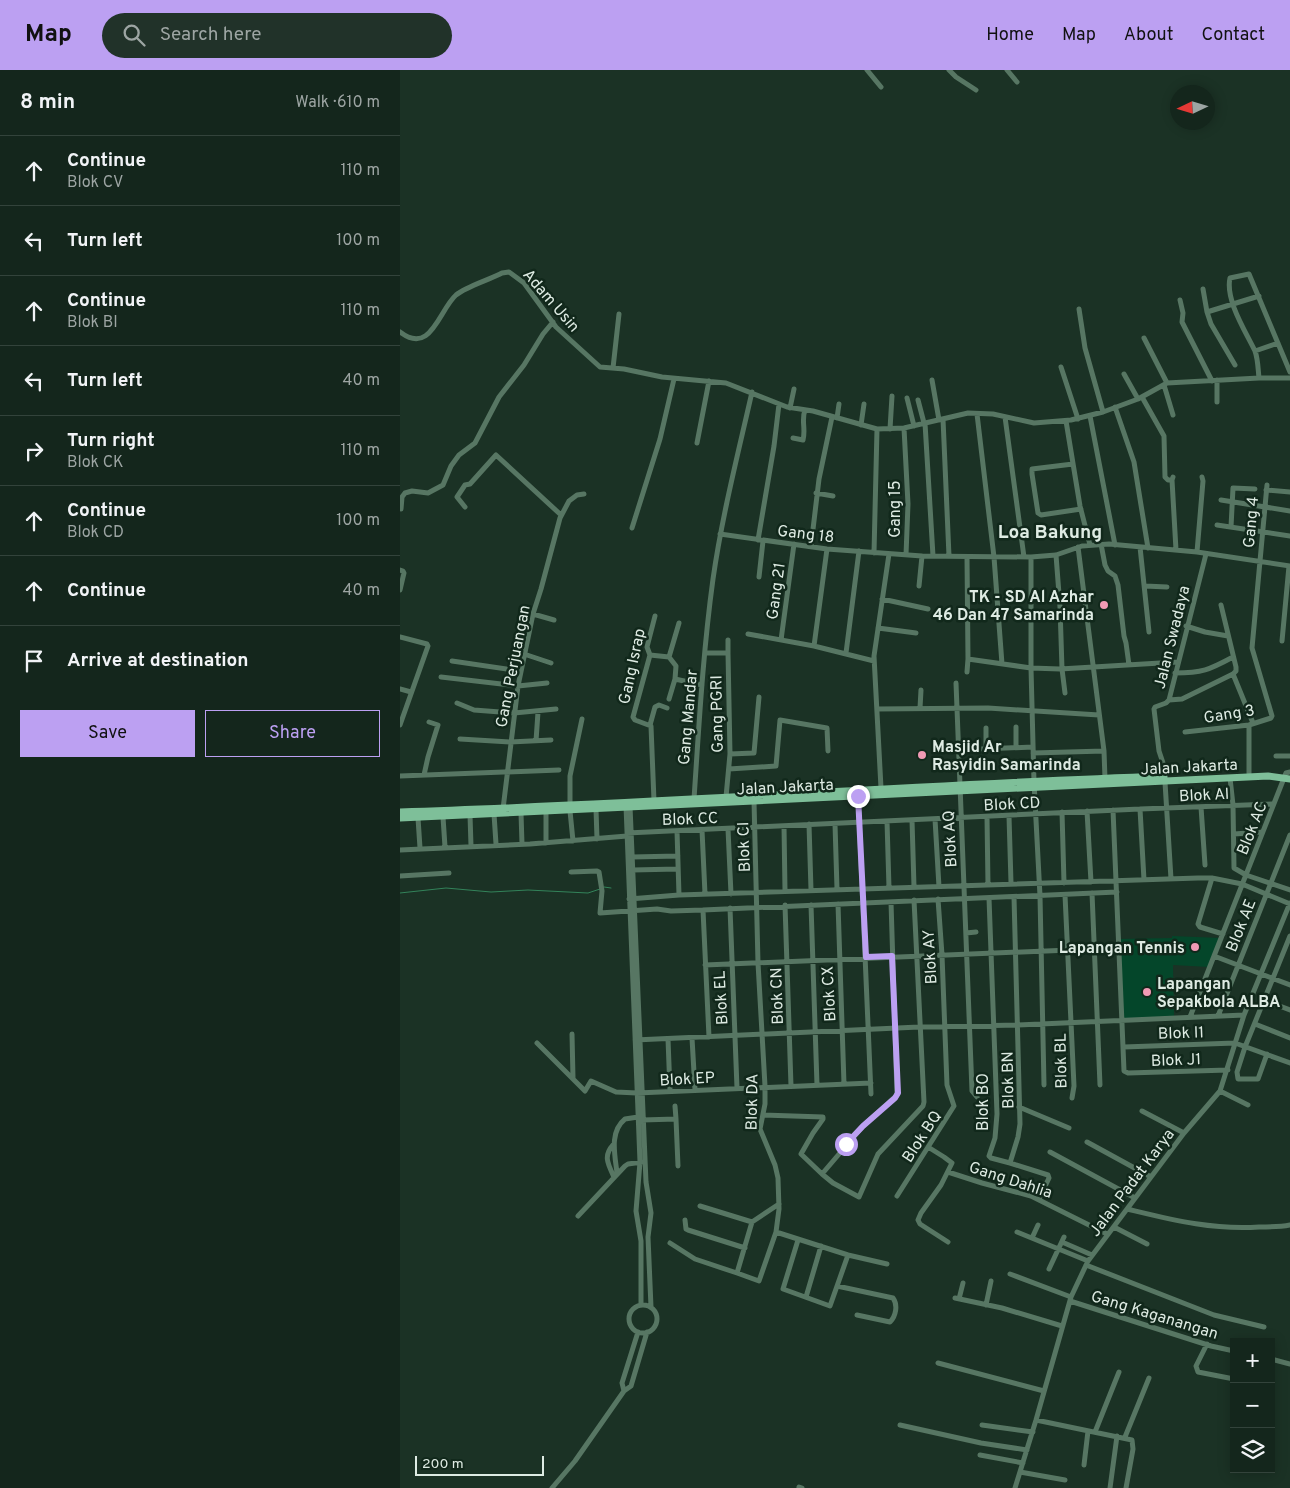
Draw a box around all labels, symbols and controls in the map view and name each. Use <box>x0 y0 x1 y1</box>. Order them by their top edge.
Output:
search box <box>102 13 452 58</box>
text: Map <box>25 20 72 50</box>
icon: search <box>120 21 148 49</box>
text: Search here <box>160 23 261 47</box>
text: Home <box>986 24 1034 47</box>
text: Map <box>1062 24 1096 47</box>
text: About <box>1124 24 1173 47</box>
text: Contact <box>1201 24 1265 47</box>
north arrow <box>1170 85 1215 130</box>
text: 8 min <box>20 89 75 116</box>
text: Walk · 610 m <box>295 93 380 113</box>
text: Continue <box>67 149 146 173</box>
icon: ahead <box>20 157 48 185</box>
text: 110 m <box>340 161 380 181</box>
text: Blok CV <box>67 173 124 193</box>
icon: left <box>20 227 48 255</box>
text: Turn left <box>67 229 143 253</box>
text: 100 m <box>336 231 380 251</box>
street label: Adam Usin <box>518 266 583 337</box>
text: Continue <box>67 289 146 313</box>
icon: ahead <box>20 297 48 325</box>
text: 110 m <box>340 301 380 321</box>
text: Blok BI <box>67 313 118 333</box>
icon: left <box>20 367 48 395</box>
text: Turn left <box>67 369 143 393</box>
text: 40 m <box>342 371 380 391</box>
text: Turn right <box>67 429 155 453</box>
icon: right <box>20 437 48 465</box>
text: 110 m <box>340 441 380 461</box>
text: Blok CK <box>67 453 124 473</box>
street label: Gang 15 <box>886 480 906 538</box>
street label: Gang 4 <box>1240 496 1264 549</box>
text: Continue <box>67 499 146 523</box>
icon: ahead <box>20 507 48 535</box>
text: 100 m <box>336 511 380 531</box>
district label: Loa Bakung <box>998 521 1102 545</box>
street label: Gang 18 <box>776 522 835 548</box>
text: Blok CD <box>67 523 124 543</box>
street label: Gang 21 <box>763 561 791 621</box>
icon: ahead <box>20 577 48 605</box>
text: Continue <box>67 579 146 603</box>
text: 40 m <box>342 581 380 601</box>
street label: Jalan Swadaya <box>1150 584 1195 691</box>
place label: TK - SD Al Azhar 46 Dan 47 Samarinda <box>933 588 1094 626</box>
marker: TK - SD Al Azhar 46 Dan 47 Samarinda <box>1098 599 1110 611</box>
street label: Gang Perjuangan <box>492 603 536 729</box>
street label: Gang Israp <box>615 627 651 706</box>
icon: arrive <box>20 647 48 675</box>
text: Arrive at destination <box>67 649 248 673</box>
street label: Gang Mandar <box>675 669 703 766</box>
street label: Gang PGRI <box>707 675 729 753</box>
street label: Gang 3 <box>1202 701 1256 729</box>
button: Save <box>20 710 195 757</box>
button: Share <box>205 710 380 757</box>
place label: Masjid Ar Rasyidin Samarinda <box>932 738 1081 776</box>
marker: Masjid Ar Rasyidin Samarinda <box>916 749 928 761</box>
street label: Jalan Jakarta <box>1140 755 1238 781</box>
street label: Jalan Jakarta <box>736 775 834 801</box>
route end <box>847 785 870 808</box>
street label: Blok AI <box>1178 785 1230 807</box>
street label: Blok CD <box>983 794 1041 816</box>
street label: Blok AC <box>1233 799 1273 858</box>
street label: Blok CC <box>662 809 719 831</box>
street label: Blok AQ <box>940 810 962 868</box>
street label: Blok CI <box>734 821 756 873</box>
street label: Blok AE <box>1222 896 1261 955</box>
street label: Blok AY <box>920 929 942 985</box>
place label: Lapangan Tennis <box>1059 939 1185 959</box>
marker: Lapangan Tennis <box>1189 941 1201 953</box>
street label: Blok CX <box>819 966 841 1022</box>
street label: Blok CN <box>767 967 789 1025</box>
street label: Blok EL <box>711 970 733 1026</box>
place label: Lapangan Sepakbola ALBA <box>1157 975 1280 1013</box>
marker: Lapangan Sepakbola ALBA <box>1141 986 1153 998</box>
street label: Blok I1 <box>1158 1023 1205 1045</box>
street label: Blok BL <box>1052 1033 1072 1089</box>
street label: Blok J1 <box>1150 1050 1202 1072</box>
street label: Blok BN <box>998 1051 1020 1109</box>
street label: Blok EP <box>659 1069 715 1091</box>
street label: Blok DA <box>743 1073 763 1131</box>
street label: Blok BO <box>974 1073 994 1131</box>
street label: Blok BQ <box>899 1107 947 1167</box>
street label: Jalan Padat Karya <box>1085 1125 1180 1241</box>
route start <box>835 1133 858 1156</box>
street label: Gang Dahlia <box>966 1158 1055 1204</box>
street label: Gang Kaganangan <box>1088 1287 1220 1345</box>
map controls <box>1230 1338 1275 1473</box>
button: + <box>1230 1338 1275 1383</box>
button: − <box>1230 1383 1275 1428</box>
button: layers <box>1230 1428 1275 1473</box>
scale bar <box>415 1453 544 1476</box>
text: 200 m <box>422 1456 464 1473</box>

